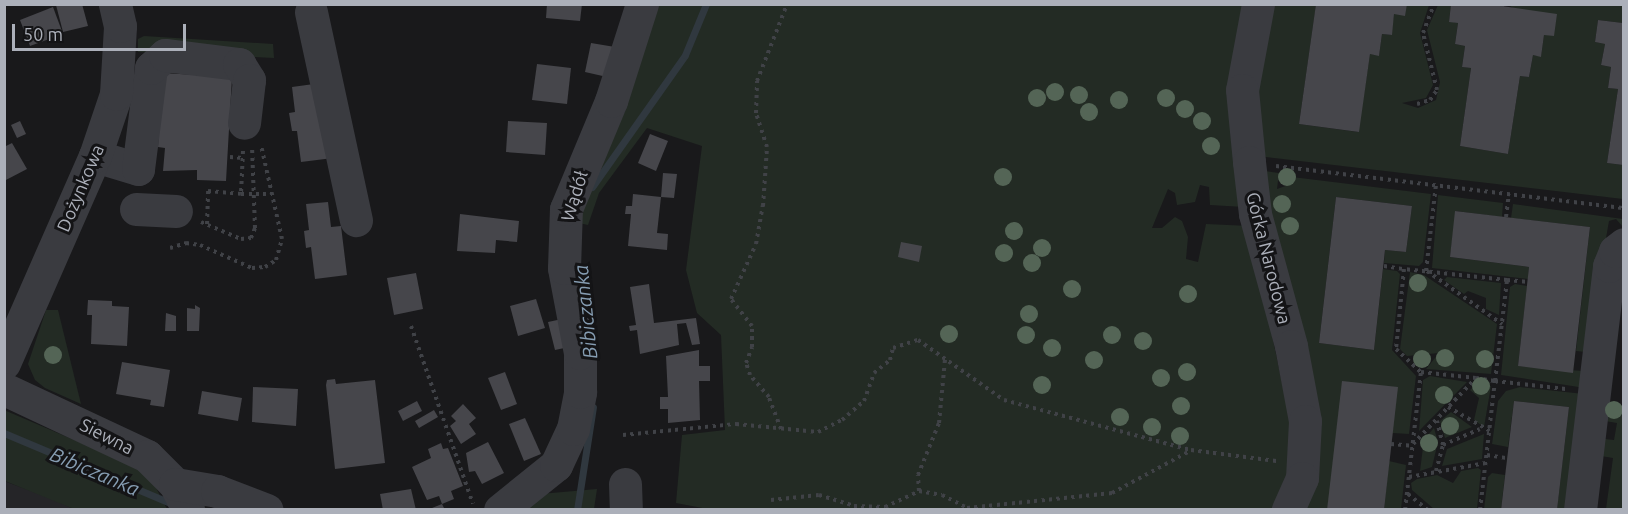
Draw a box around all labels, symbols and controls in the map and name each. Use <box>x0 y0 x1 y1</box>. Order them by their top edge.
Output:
scale bar <box>15 12 189 50</box>
text: 50 m <box>23 24 63 44</box>
street label: Dożynkowa <box>52 141 108 235</box>
street label: Wądół <box>556 168 592 224</box>
street label: Górka Narodowa <box>1242 190 1296 326</box>
water label: Bibiczanka <box>568 264 602 360</box>
street label: Siewna <box>77 413 137 459</box>
water label: Bibiczanka <box>47 441 143 501</box>

